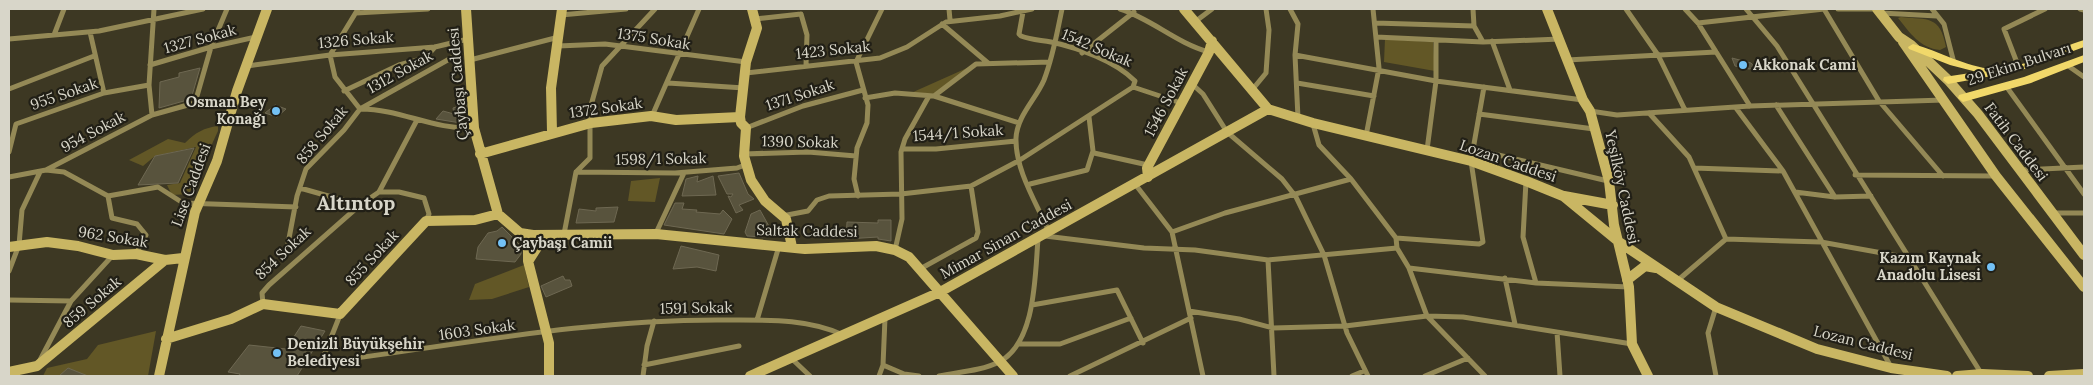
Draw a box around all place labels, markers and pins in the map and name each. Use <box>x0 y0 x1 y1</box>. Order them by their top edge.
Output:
place label: Akkonak Cami <box>1753 55 1856 74</box>
marker: Akkonak Cami <box>1737 59 1749 71</box>
place label: Osman Bey Konağı <box>186 92 267 128</box>
marker: Osman Bey Konağı <box>270 105 282 117</box>
place label: Çaybaşı Camii <box>512 233 613 252</box>
marker: Çaybaşı Camii <box>496 237 508 249</box>
place label: Kazım Kaynak Anadolu Lisesi <box>1877 248 1981 284</box>
marker: Kazım Kaynak Anadolu Lisesi <box>1985 261 1997 273</box>
place label: Denizli Büyükşehir Belediyesi <box>287 334 425 370</box>
marker: Denizli Büyükşehir Belediyesi <box>271 347 283 359</box>

